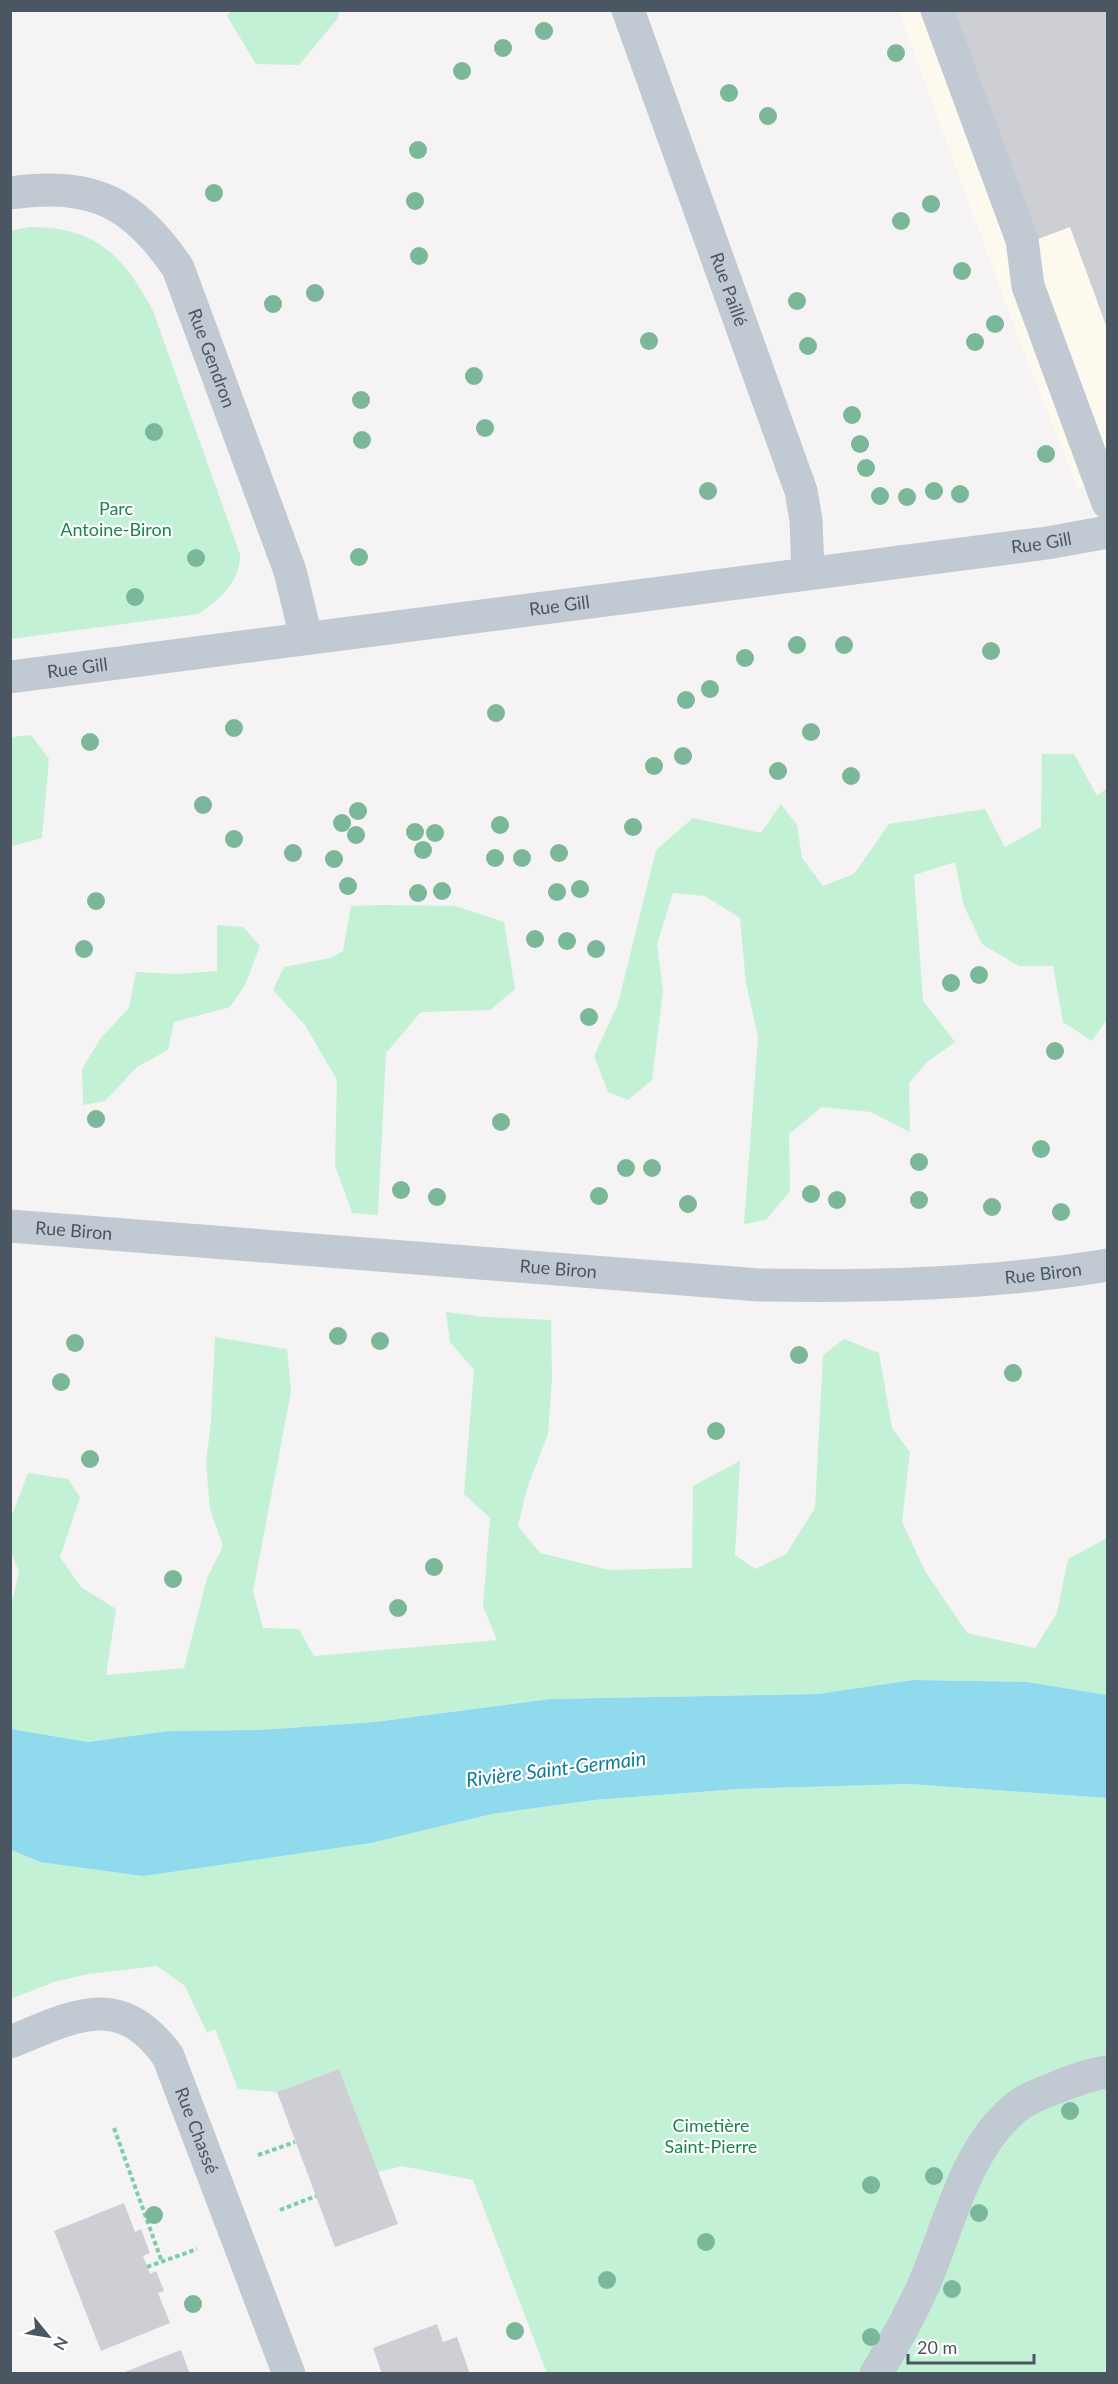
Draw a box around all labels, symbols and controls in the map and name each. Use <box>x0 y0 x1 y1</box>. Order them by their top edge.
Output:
street label: Rue Paillé <box>706 249 753 329</box>
street label: Rue Gendron <box>184 305 241 411</box>
park label: Parc Antoine-Biron <box>60 497 172 540</box>
street label: Rue Gill <box>1010 527 1073 558</box>
street label: Rue Gill <box>528 590 591 620</box>
street label: Rue Gill <box>46 652 109 682</box>
street label: Rue Biron <box>34 1216 113 1244</box>
street label: Rue Biron <box>519 1254 598 1282</box>
street label: Rue Biron <box>1004 1257 1083 1288</box>
water label: Rivière Saint-Germain <box>465 1745 647 1791</box>
street label: Rue Chassé <box>171 2084 224 2177</box>
park label: Cimetière Saint-Pierre <box>665 2114 757 2157</box>
north arrow <box>18 2306 78 2366</box>
scale bar <box>908 2327 1034 2365</box>
text: N <box>50 2334 73 2354</box>
text: 20 m <box>917 2336 957 2358</box>

